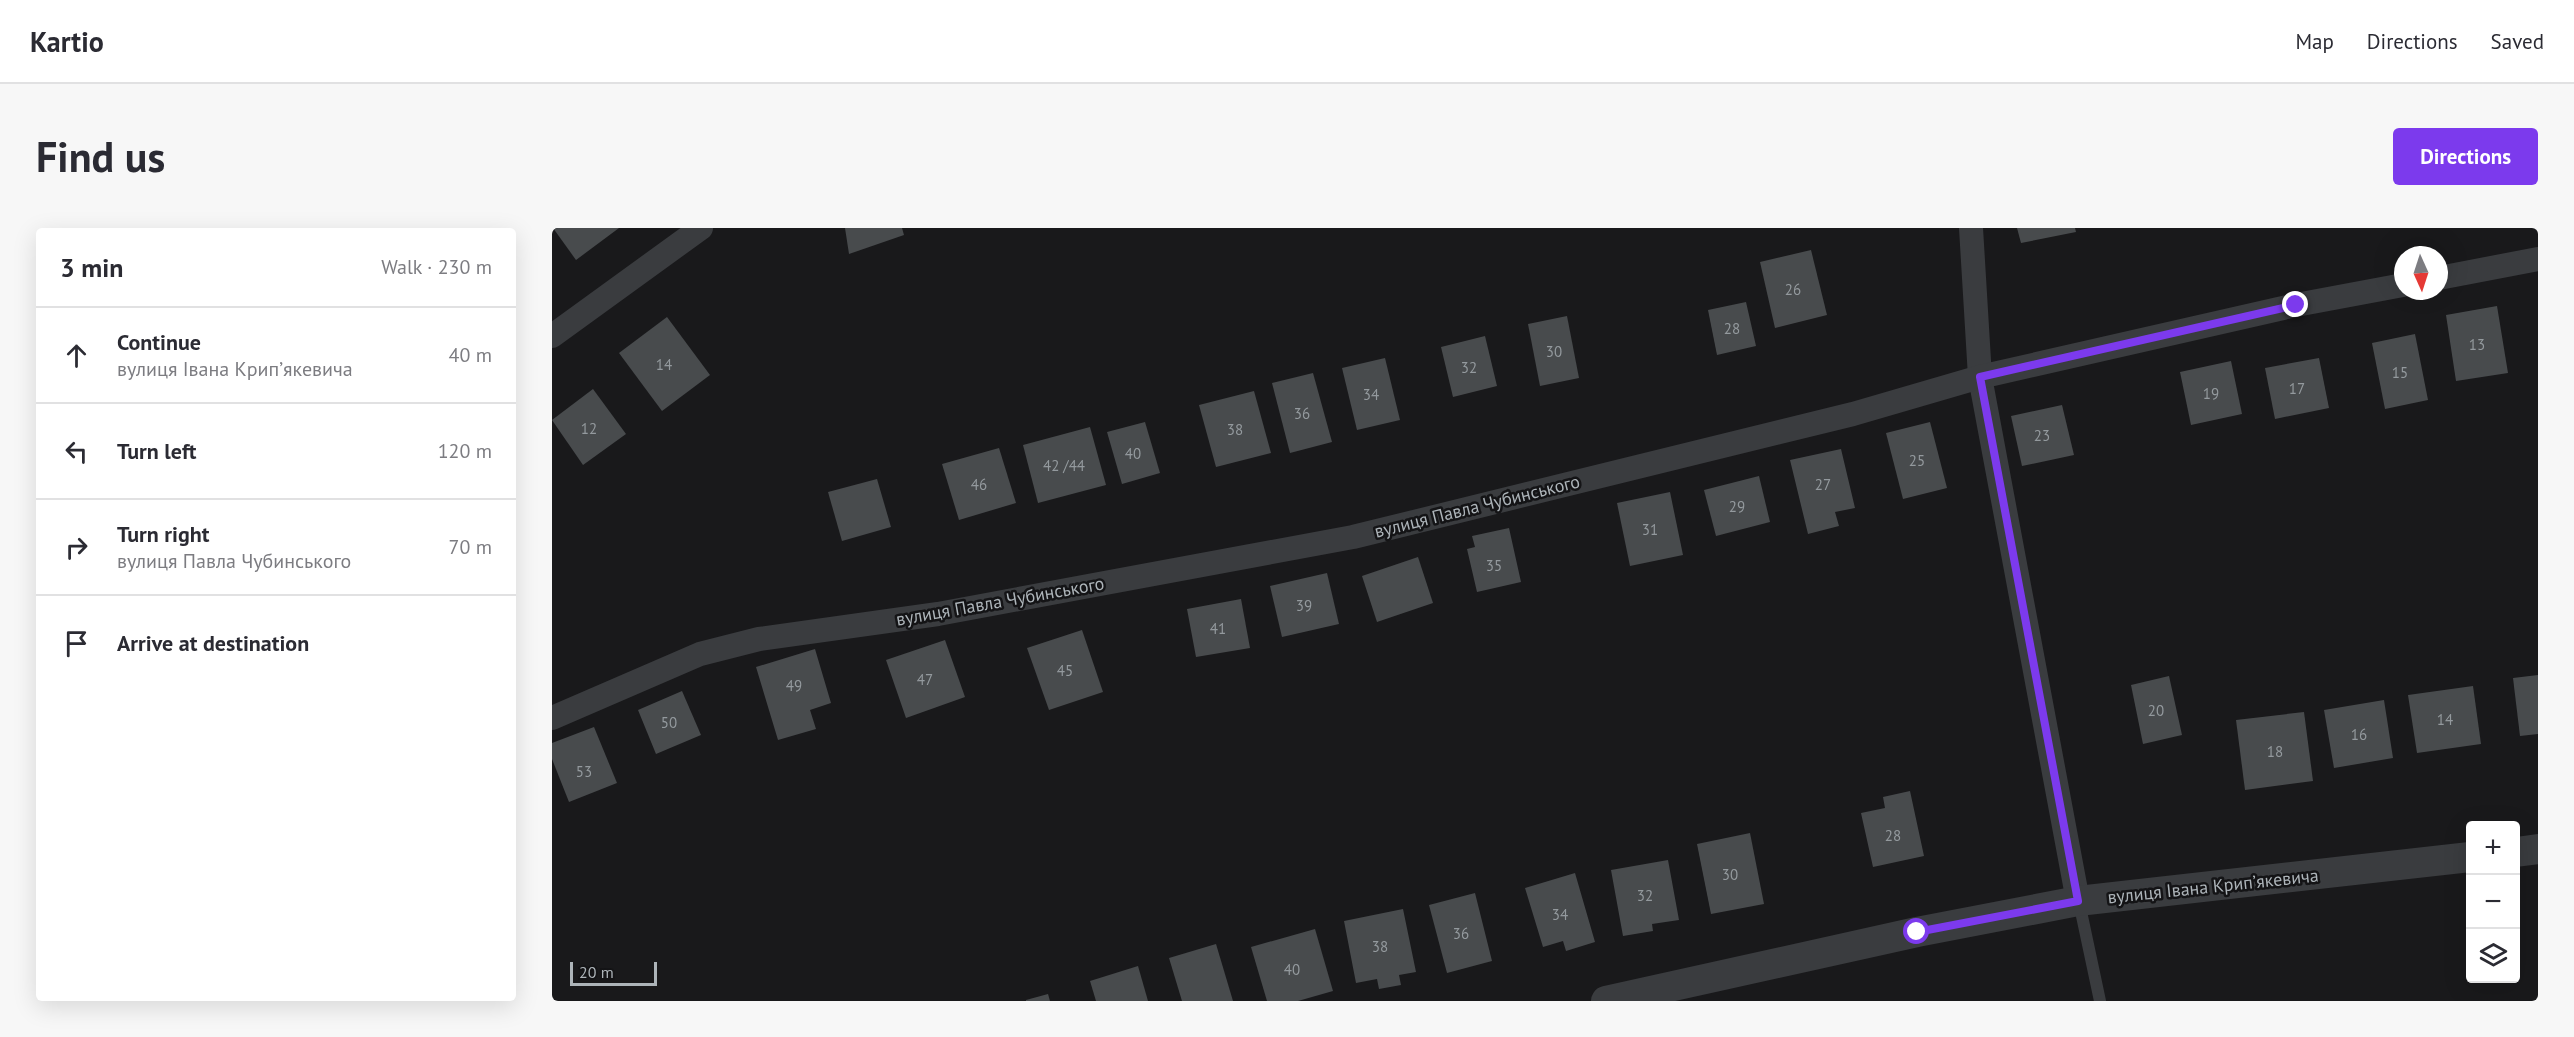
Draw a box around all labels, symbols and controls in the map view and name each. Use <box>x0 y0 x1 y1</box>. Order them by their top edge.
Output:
text: Kartio <box>30 23 104 60</box>
text: Map <box>2295 28 2334 55</box>
text: Directions <box>2367 28 2458 55</box>
text: Saved <box>2491 28 2544 55</box>
button: Directions <box>2393 128 2538 185</box>
text: Find us <box>36 129 165 184</box>
north arrow <box>2394 246 2448 300</box>
text: 3 min <box>60 251 123 284</box>
text: Walk · 230 m <box>381 254 492 280</box>
house number: 26 <box>1785 280 1801 299</box>
route end <box>2282 291 2308 317</box>
house number: 28 <box>1724 319 1740 338</box>
text: Continue <box>117 328 201 356</box>
house number: 13 <box>2469 335 2485 354</box>
icon: ahead <box>60 339 93 372</box>
text: 40 m <box>449 342 492 368</box>
house number: 30 <box>1546 342 1562 361</box>
house number: 14 <box>656 355 672 374</box>
text: вулиця Івана Крипʼякевича <box>117 356 353 382</box>
house number: 32 <box>1461 358 1477 377</box>
house number: 15 <box>2392 363 2408 382</box>
house number: 17 <box>2289 379 2305 398</box>
house number: 19 <box>2203 384 2219 403</box>
house number: 34 <box>1363 385 1379 404</box>
house number: 36 <box>1294 404 1310 423</box>
house number: 12 <box>581 419 597 438</box>
house number: 38 <box>1227 420 1243 439</box>
house number: 23 <box>2034 426 2050 445</box>
icon: left <box>60 435 93 468</box>
text: Turn left <box>117 437 197 465</box>
text: 120 m <box>438 438 492 464</box>
house number: 40 <box>1125 444 1141 463</box>
house number: 25 <box>1909 451 1925 470</box>
house number: 42 /44 <box>1043 456 1085 475</box>
street label: вулиця Павла Чубинського <box>1372 469 1582 543</box>
house number: 46 <box>971 475 987 494</box>
house number: 27 <box>1815 475 1831 494</box>
house number: 29 <box>1729 497 1745 516</box>
text: Turn right <box>117 520 209 548</box>
house number: 31 <box>1642 520 1658 539</box>
icon: right <box>60 531 93 564</box>
text: 70 m <box>449 534 492 560</box>
text: вулиця Павла Чубинського <box>117 548 351 574</box>
house number: 35 <box>1486 556 1502 575</box>
street label: вулиця Павла Чубинського <box>894 571 1106 631</box>
house number: 39 <box>1296 596 1312 615</box>
house number: 41 <box>1210 619 1226 638</box>
icon: arrive <box>60 627 93 660</box>
text: Arrive at destination <box>117 629 309 657</box>
house number: 45 <box>1057 661 1073 680</box>
house number: 47 <box>917 670 933 689</box>
house number: 49 <box>786 676 802 695</box>
house number: 20 <box>2148 701 2164 720</box>
house number: 14 <box>2437 710 2453 729</box>
house number: 50 <box>661 713 677 732</box>
house number: 16 <box>2351 725 2367 744</box>
house number: 18 <box>2267 742 2283 761</box>
house number: 53 <box>576 762 592 781</box>
map controls <box>2466 821 2520 983</box>
button: + <box>2466 821 2520 875</box>
house number: 28 <box>1885 826 1901 845</box>
street label: вулиця Івана Крипʼякевича <box>2106 863 2320 909</box>
house number: 30 <box>1722 865 1738 884</box>
button: − <box>2466 875 2520 929</box>
house number: 32 <box>1637 886 1653 905</box>
house number: 34 <box>1552 905 1568 924</box>
route start <box>1903 918 1929 944</box>
house number: 36 <box>1453 924 1469 943</box>
button: layers <box>2466 929 2520 983</box>
house number: 38 <box>1372 937 1388 956</box>
scale bar <box>570 959 657 986</box>
house number: 40 <box>1284 960 1300 979</box>
text: 20 m <box>579 962 614 982</box>

